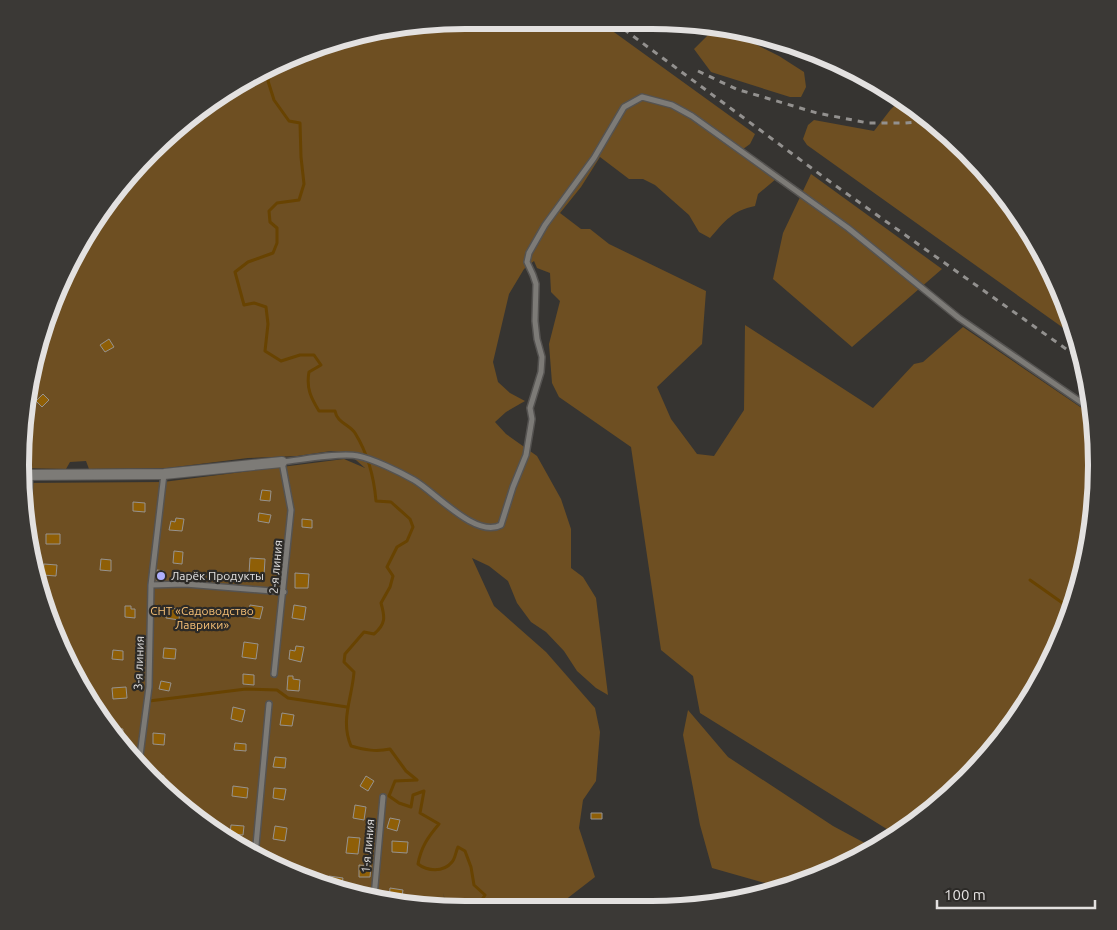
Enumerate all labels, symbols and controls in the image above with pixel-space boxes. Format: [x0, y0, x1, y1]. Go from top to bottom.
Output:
street label: 2-я линия [267, 539, 284, 594]
place label: Ларёк Продукты [171, 569, 264, 582]
marker: Ларёк Продукты [155, 570, 167, 582]
park label: СНТ «Садоводство Лаврики» [150, 604, 254, 631]
street label: 3-я линия [131, 636, 146, 690]
street label: 1-я линия [359, 818, 376, 873]
scale bar [937, 878, 1094, 910]
text: 100 m [944, 886, 986, 903]

